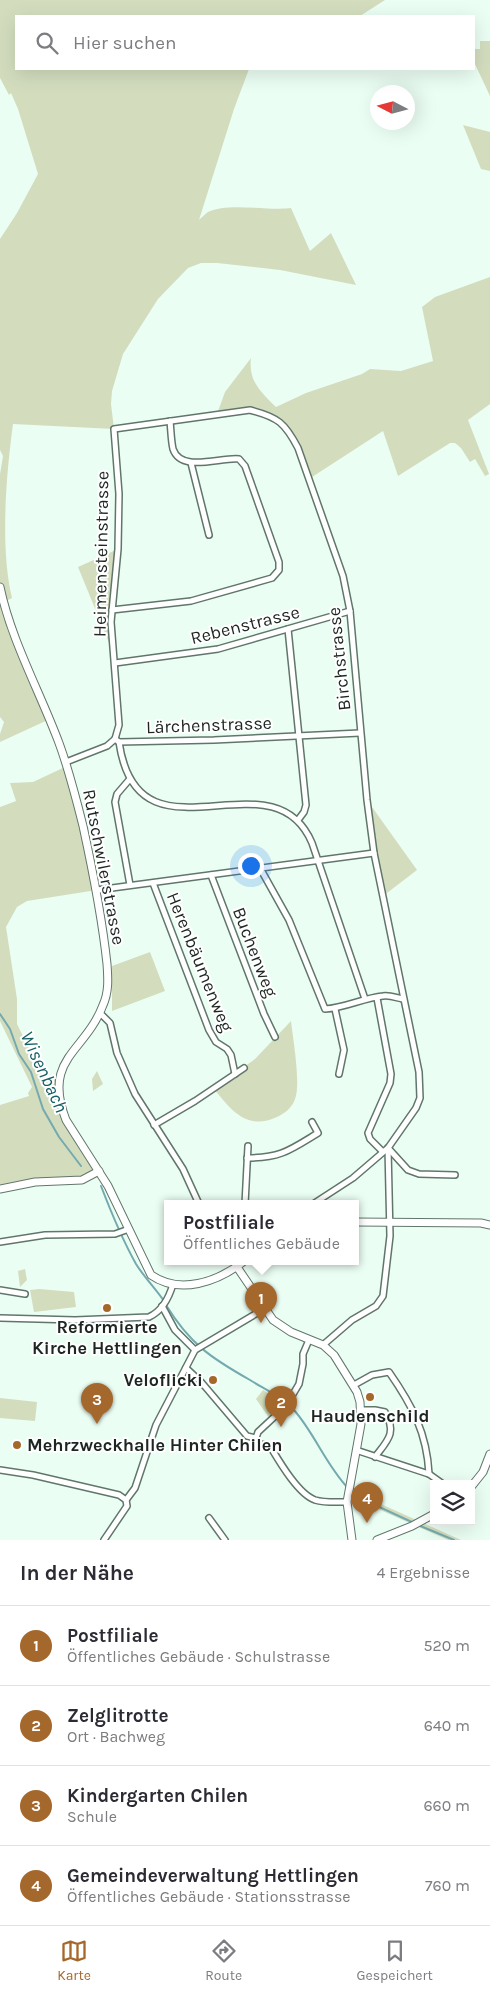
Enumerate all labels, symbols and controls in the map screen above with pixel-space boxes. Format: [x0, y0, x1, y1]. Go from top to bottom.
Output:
search box [15, 15, 475, 70]
icon: search [33, 29, 61, 57]
text: Hier suchen [73, 32, 176, 54]
north arrow [370, 85, 415, 130]
street label: Heimensteinstrasse [89, 471, 113, 637]
street label: Rebenstrasse [188, 601, 302, 649]
street label: Birchstrasse [323, 606, 355, 712]
street label: Lärchenstrasse [146, 712, 272, 738]
street label: Rutschwilerstrasse [78, 787, 130, 947]
your location [238, 853, 264, 879]
street label: Herenbäumenweg [162, 889, 238, 1035]
street label: Buchenweg [228, 904, 282, 1000]
water label: Wisenbach [16, 1028, 72, 1116]
popup [164, 1200, 359, 1265]
text: Postfiliale [183, 1212, 275, 1234]
text: Öffentliches Gebäude [183, 1234, 340, 1253]
pin: 1 [245, 1282, 277, 1323]
marker: Reformierte Kirche Hettlingen [101, 1302, 113, 1314]
place label: Reformierte Kirche Hettlingen [32, 1316, 182, 1359]
place label: Veloflicki [124, 1369, 203, 1391]
marker: Veloflicki [207, 1374, 219, 1386]
pin: 3 [81, 1383, 113, 1424]
pin: 2 [265, 1386, 297, 1427]
marker: Haudenschild [364, 1391, 376, 1403]
place label: Haudenschild [311, 1405, 430, 1427]
place label: Mehrzweckhalle Hinter Chilen [27, 1434, 282, 1456]
marker: Mehrzweckhalle Hinter Chilen [11, 1439, 23, 1451]
map controls [430, 1480, 475, 1525]
button: layers [430, 1480, 475, 1525]
pin: 4 [351, 1482, 383, 1523]
text: In der Nähe [20, 1561, 134, 1585]
text: 4 Ergebnisse [377, 1563, 470, 1582]
text: Postfiliale [67, 1625, 159, 1647]
text: 1 [33, 1636, 39, 1655]
text: 520 m [423, 1636, 470, 1655]
text: Öffentliches Gebäude · Schulstrasse [67, 1647, 330, 1666]
text: Zelglitrotte [67, 1705, 169, 1727]
text: 2 [31, 1716, 41, 1735]
text: 640 m [424, 1716, 470, 1735]
text: Ort · Bachweg [67, 1727, 165, 1746]
text: Kindergarten Chilen [67, 1785, 248, 1807]
text: 3 [31, 1796, 41, 1815]
text: 660 m [423, 1796, 470, 1815]
text: Schule [67, 1807, 117, 1826]
text: Gemeindeverwaltung Hettlingen [67, 1865, 359, 1887]
text: 4 [31, 1876, 41, 1895]
text: 760 m [425, 1876, 470, 1895]
text: Öffentliches Gebäude · Stationsstrasse [67, 1887, 351, 1906]
tab: Karte [57, 1937, 91, 1984]
tab: Route [205, 1937, 242, 1984]
tab: Gespeichert [357, 1937, 433, 1984]

